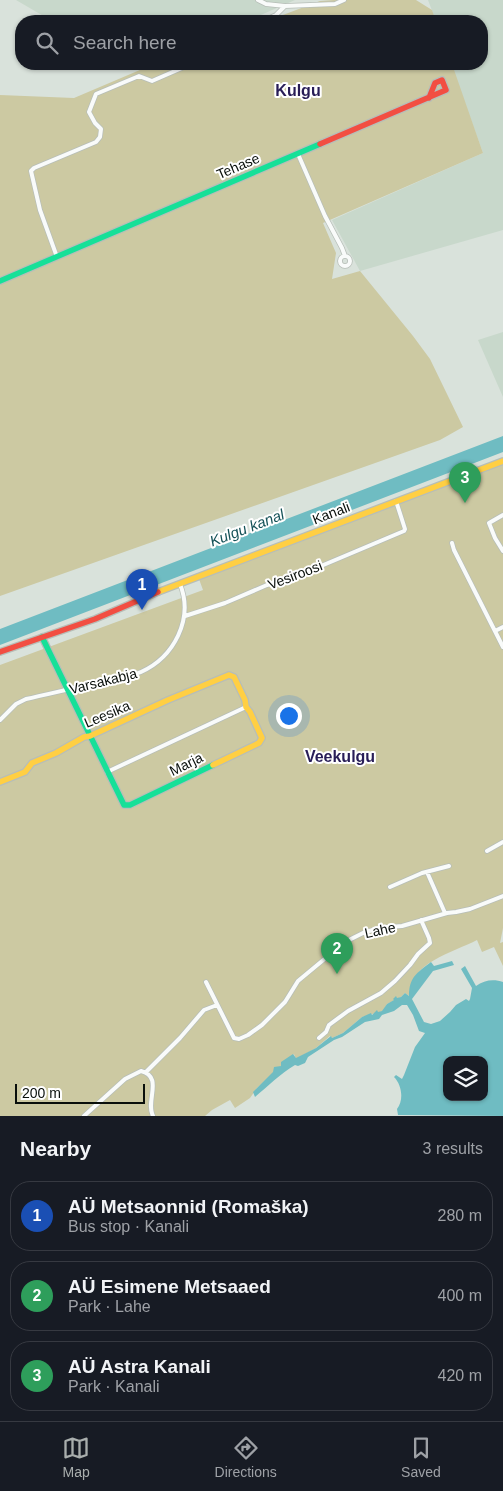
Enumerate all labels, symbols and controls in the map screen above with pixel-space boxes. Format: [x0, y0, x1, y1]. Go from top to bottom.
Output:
search box [15, 15, 488, 70]
icon: search [33, 29, 61, 57]
text: Search here [73, 32, 177, 53]
district label: Kulgu [275, 82, 321, 99]
street label: Tehase [214, 150, 262, 182]
pin: 3 [449, 462, 481, 503]
street label: Kanali [310, 499, 352, 527]
water label: Kulgu kanal [207, 505, 287, 550]
street label: Vesiroosi [266, 557, 324, 593]
pin: 1 [126, 569, 158, 610]
street label: Varsakabja [68, 665, 139, 697]
street label: Leesika [82, 697, 133, 731]
your location [276, 703, 302, 729]
district label: Veekulgu [305, 748, 375, 765]
street label: Marja [167, 749, 205, 779]
street label: Lahe [363, 919, 397, 941]
pin: 2 [321, 933, 353, 974]
map controls [443, 1056, 488, 1101]
button: layers [443, 1056, 488, 1101]
scale bar [15, 1081, 145, 1104]
text: 200 m [22, 1085, 61, 1101]
text: Nearby [20, 1137, 91, 1160]
text: 3 results [423, 1140, 483, 1157]
text: AÜ Metsaonnid (Romaška) [68, 1196, 309, 1217]
text: 1 [33, 1207, 41, 1224]
text: 280 m [438, 1207, 482, 1224]
text: Bus stop · Kanali [68, 1218, 189, 1235]
text: AÜ Esimene Metsaaed [68, 1276, 271, 1297]
text: 2 [33, 1287, 41, 1304]
text: 400 m [438, 1287, 482, 1304]
text: Park · Lahe [68, 1298, 151, 1315]
text: AÜ Astra Kanali [68, 1356, 211, 1377]
text: 3 [33, 1367, 41, 1384]
text: 420 m [438, 1367, 482, 1384]
text: Park · Kanali [68, 1378, 160, 1395]
tab: Map [62, 1434, 90, 1480]
tab: Directions [215, 1434, 277, 1480]
tab: Saved [401, 1434, 441, 1480]

